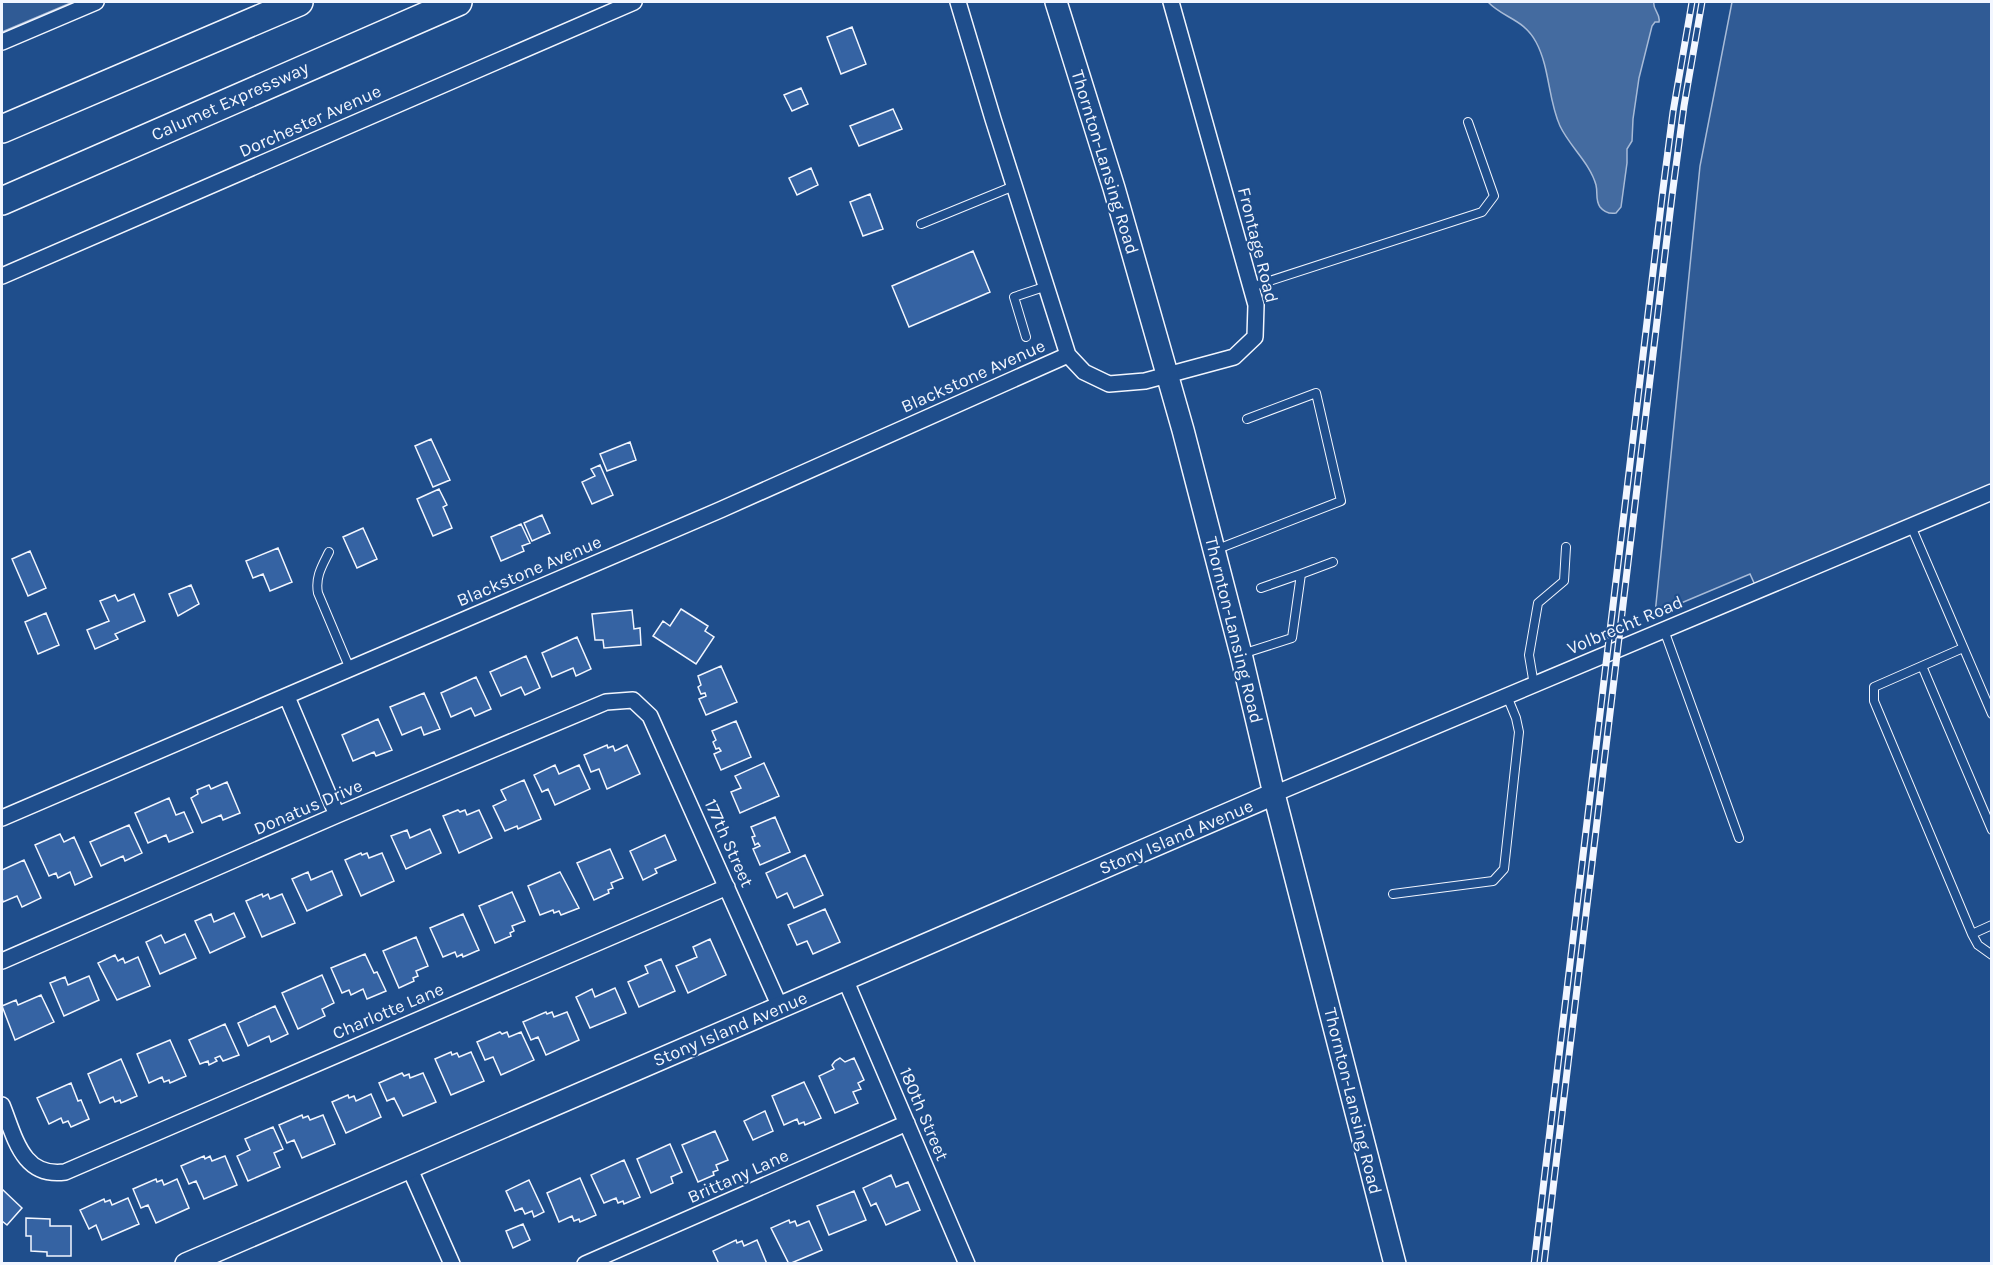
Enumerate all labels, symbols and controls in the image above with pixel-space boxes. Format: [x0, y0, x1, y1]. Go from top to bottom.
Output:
street label: Calumet Expressway [148, 56, 313, 146]
street label: Thornton-Lansing Road [1066, 67, 1144, 257]
street label: Dorchester Avenue [236, 80, 384, 162]
street label: Frontage Road [1233, 185, 1283, 305]
street label: Blackstone Avenue [898, 334, 1048, 418]
street label: Blackstone Avenue [453, 531, 605, 611]
street label: Thornton-Lansing Road [1200, 534, 1268, 726]
street label: Volbrecht Road [1564, 591, 1686, 659]
street label: Donatus Drive [250, 774, 366, 840]
street label: Stony Island Avenue [1096, 795, 1256, 879]
street label: 177th Street [700, 796, 758, 891]
street label: Charlotte Lane [329, 978, 447, 1044]
street label: Stony Island Avenue [650, 987, 810, 1071]
street label: Thornton-Lansing Road [1319, 1005, 1387, 1197]
street label: 180th Street [895, 1064, 954, 1164]
street label: Brittany Lane [684, 1144, 792, 1208]

